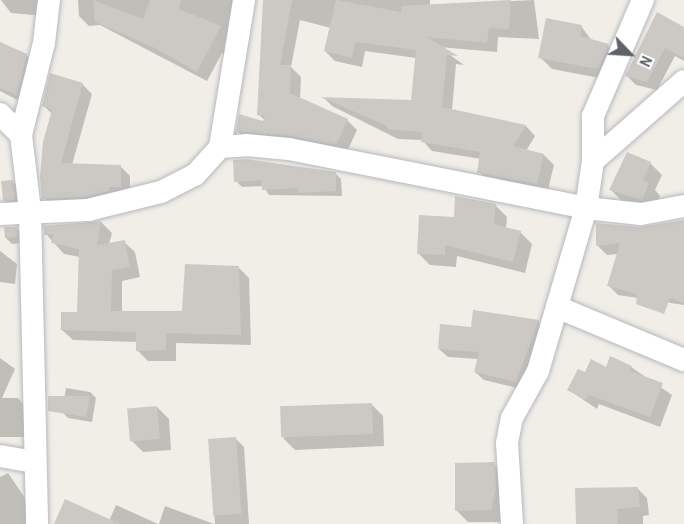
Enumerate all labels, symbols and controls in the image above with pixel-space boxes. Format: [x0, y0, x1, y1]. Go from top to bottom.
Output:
north arrow [600, 24, 660, 84]
text: N [634, 53, 658, 71]

